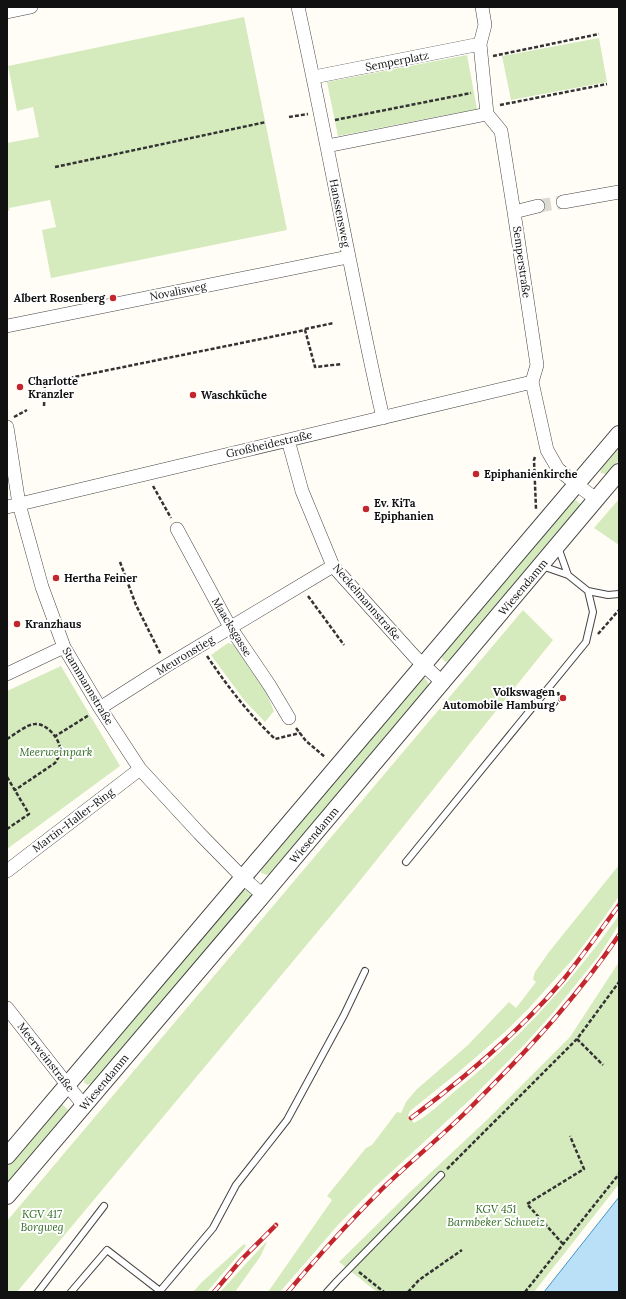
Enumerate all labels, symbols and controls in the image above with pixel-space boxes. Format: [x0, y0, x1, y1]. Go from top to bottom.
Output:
street label: Semperplatz [364, 48, 430, 74]
street label: Hanssensweg [326, 178, 354, 249]
street label: Semperstraße [510, 225, 534, 299]
street label: Novalisweg [148, 278, 209, 303]
place label: Albert Rosenberg [14, 291, 106, 305]
marker: Albert Rosenberg [108, 293, 118, 303]
place label: Charlotte Kranzler [28, 374, 78, 401]
marker: Charlotte Kranzler [15, 382, 25, 392]
place label: Waschküche [201, 388, 267, 402]
marker: Waschküche [188, 390, 198, 400]
street label: Großheidestraße [224, 427, 314, 461]
place label: Epiphanienkirche [484, 467, 578, 481]
marker: Epiphanienkirche [471, 469, 481, 479]
place label: Ev. KiTa Epiphanien [374, 496, 434, 523]
marker: Ev. KiTa Epiphanien [361, 504, 371, 514]
street label: Wiesendamm [495, 556, 551, 618]
street label: Neckelmannstraße [330, 561, 404, 643]
place label: Hertha Feiner [64, 571, 138, 585]
marker: Hertha Feiner [51, 573, 61, 583]
street label: Maacksgasse [209, 595, 255, 659]
place label: Kranzhaus [25, 617, 81, 631]
marker: Kranzhaus [12, 619, 22, 629]
street label: Meuronstieg [154, 632, 217, 678]
street label: Stammannstraße [59, 645, 117, 727]
place label: Volkswagen Automobile Hamburg [443, 685, 556, 712]
marker: Volkswagen Automobile Hamburg [558, 693, 568, 703]
park label: Meerweinpark [20, 745, 93, 759]
street label: Martin-Haller-Ring [29, 784, 117, 855]
street label: Wiesendamm [286, 804, 342, 866]
street label: Meerweinstraße [15, 1019, 77, 1095]
street label: Wiesendamm [76, 1051, 132, 1113]
park label: KGV 451 Barmbeker Schweiz [447, 1202, 545, 1229]
park label: KGV 417 Borgweg [21, 1207, 64, 1234]

